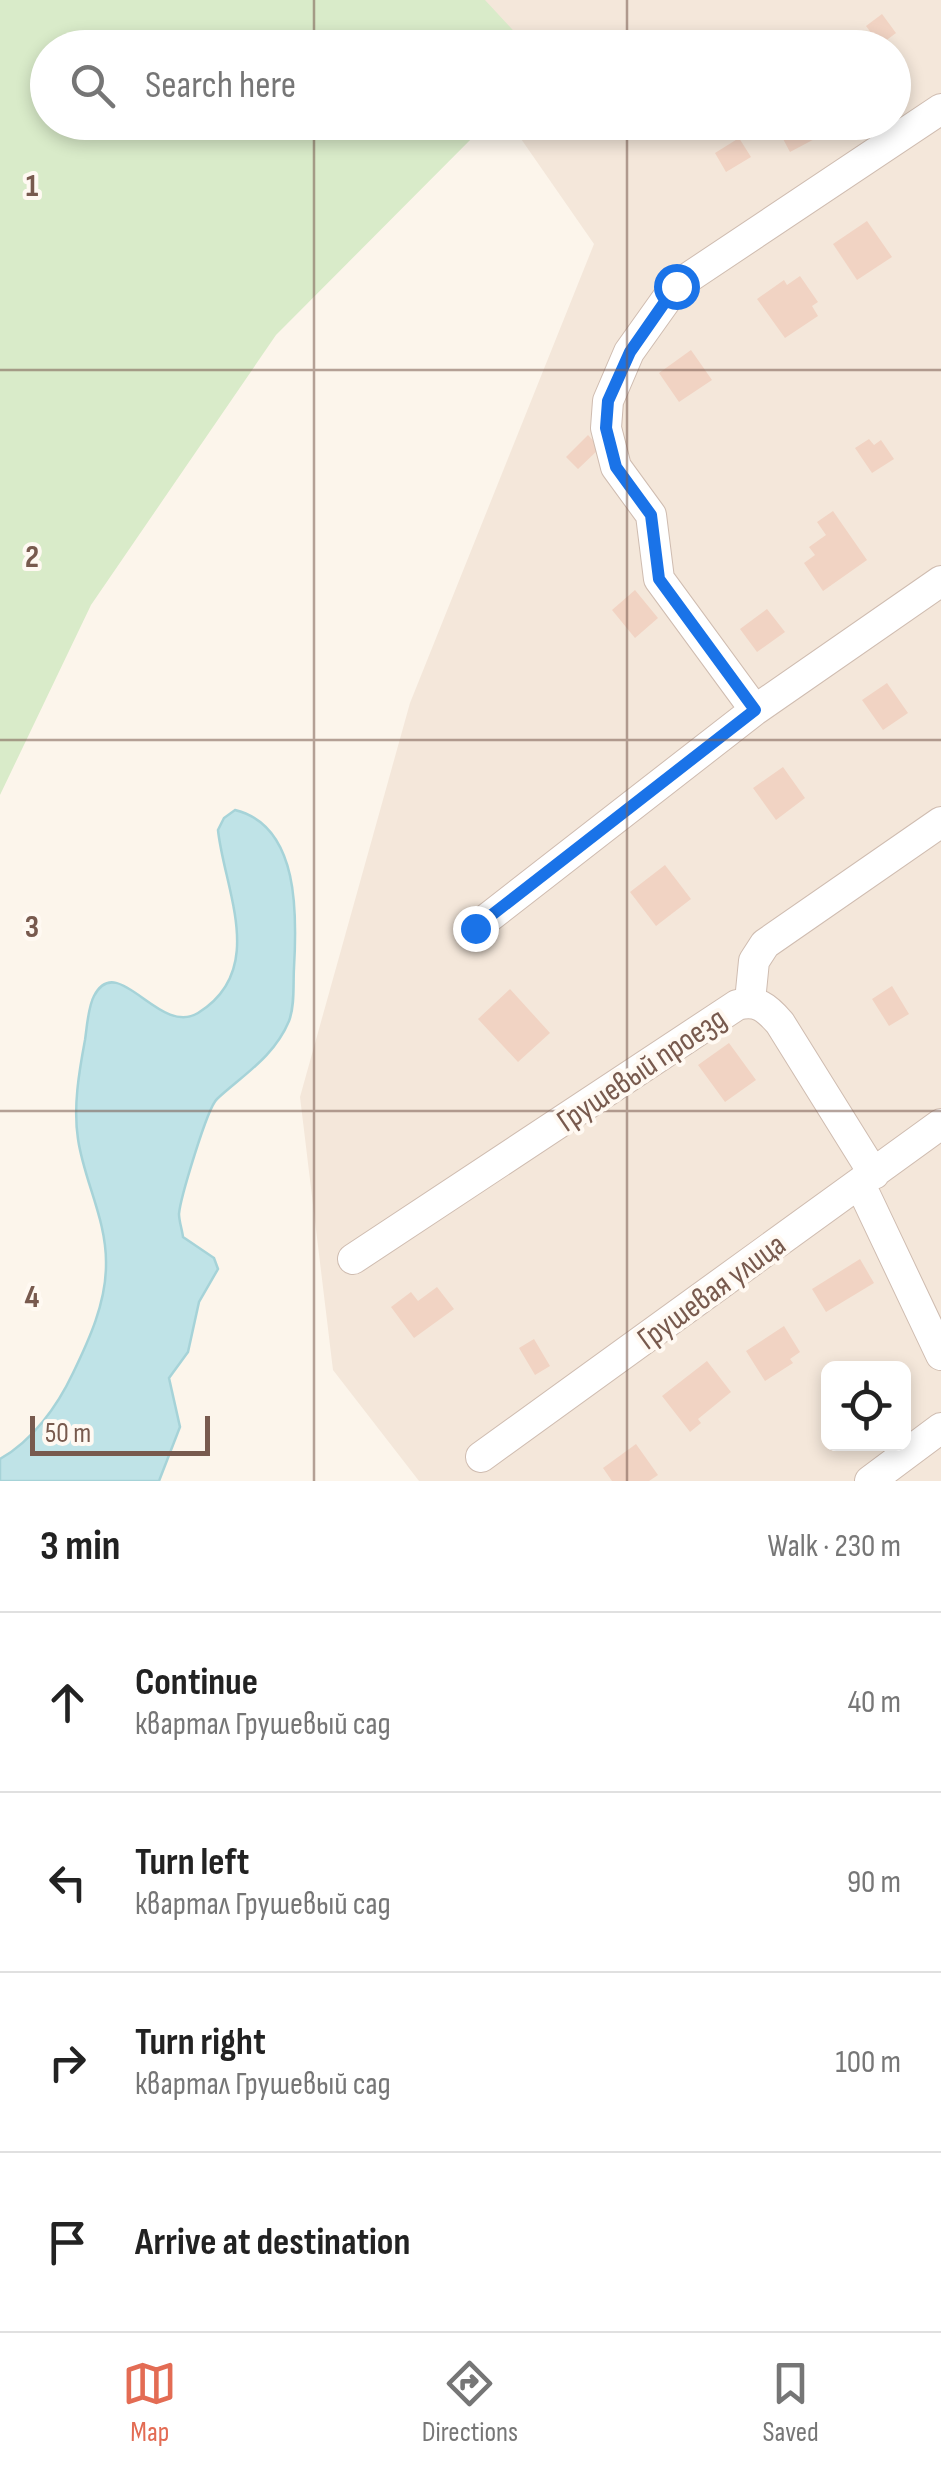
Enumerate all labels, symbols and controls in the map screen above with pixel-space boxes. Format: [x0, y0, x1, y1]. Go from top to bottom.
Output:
search box [30, 30, 911, 140]
icon: search [65, 58, 120, 113]
text: Search here [145, 63, 296, 108]
text: 1 [26, 167, 39, 206]
route start [654, 264, 700, 310]
text: 2 [25, 538, 39, 577]
route end [453, 906, 499, 952]
text: 3 [25, 908, 39, 947]
street label: Грушевый проезд [550, 999, 734, 1141]
street label: Грушевая улица [630, 1225, 793, 1359]
text: 4 [25, 1278, 40, 1317]
map controls [821, 1361, 911, 1451]
button: locate [821, 1361, 911, 1451]
scale bar [30, 1411, 210, 1456]
text: 50 m [45, 1417, 91, 1450]
text: 3 min [40, 1521, 120, 1572]
text: Walk · 230 m [767, 1527, 901, 1566]
text: Continue [135, 1660, 258, 1705]
icon: ahead [40, 1675, 95, 1730]
text: 40 m [848, 1683, 901, 1722]
text: квартал Грушевый сад [135, 1705, 391, 1744]
text: Turn left [135, 1840, 249, 1885]
icon: left [40, 1855, 95, 1910]
text: 90 m [847, 1863, 901, 1902]
text: квартал Грушевый сад [135, 1885, 391, 1924]
text: Turn right [135, 2020, 266, 2065]
icon: right [40, 2035, 95, 2090]
text: 100 m [836, 2043, 901, 2082]
text: квартал Грушевый сад [135, 2065, 391, 2104]
icon: arrive [40, 2215, 95, 2270]
text: Arrive at destination [135, 2220, 410, 2265]
tab: Map [122, 2356, 177, 2449]
tab: Directions [422, 2356, 518, 2449]
tab: Saved [763, 2356, 819, 2449]

